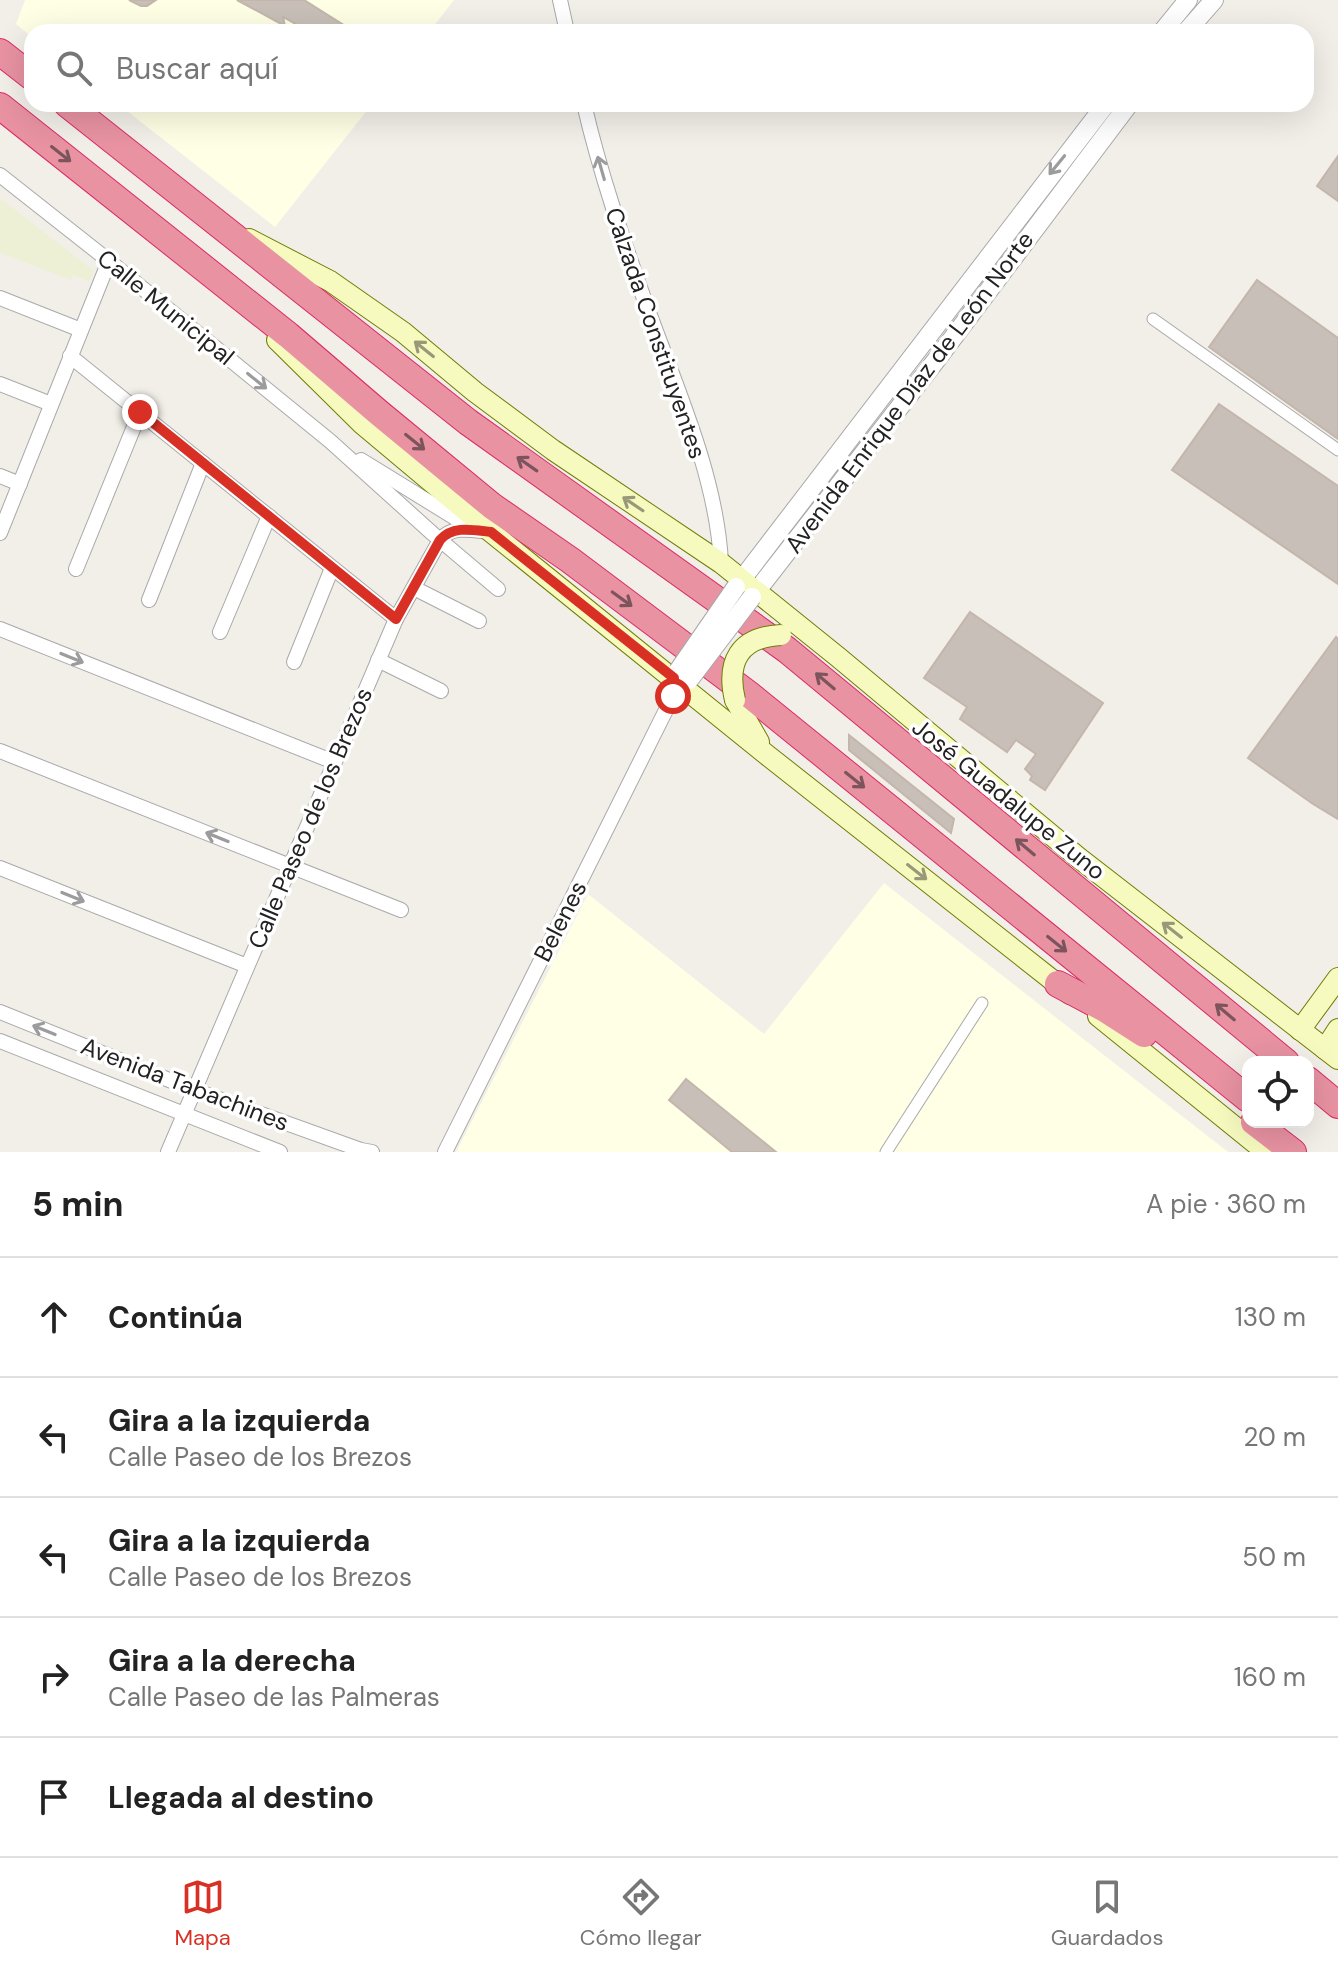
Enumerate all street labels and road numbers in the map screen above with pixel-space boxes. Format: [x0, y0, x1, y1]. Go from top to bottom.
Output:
street label: Calzada Constituyentes [598, 203, 714, 463]
street label: Avenida Enrique Díaz de León Norte [778, 225, 1040, 559]
street label: Calle Municipal [91, 242, 241, 372]
street label: Calle Paseo de los Brezos [241, 683, 379, 953]
street label: José Guadalupe Zuno [906, 711, 1112, 887]
street label: Belenes [527, 875, 593, 967]
street label: Avenida Tabachines [77, 1030, 293, 1138]

